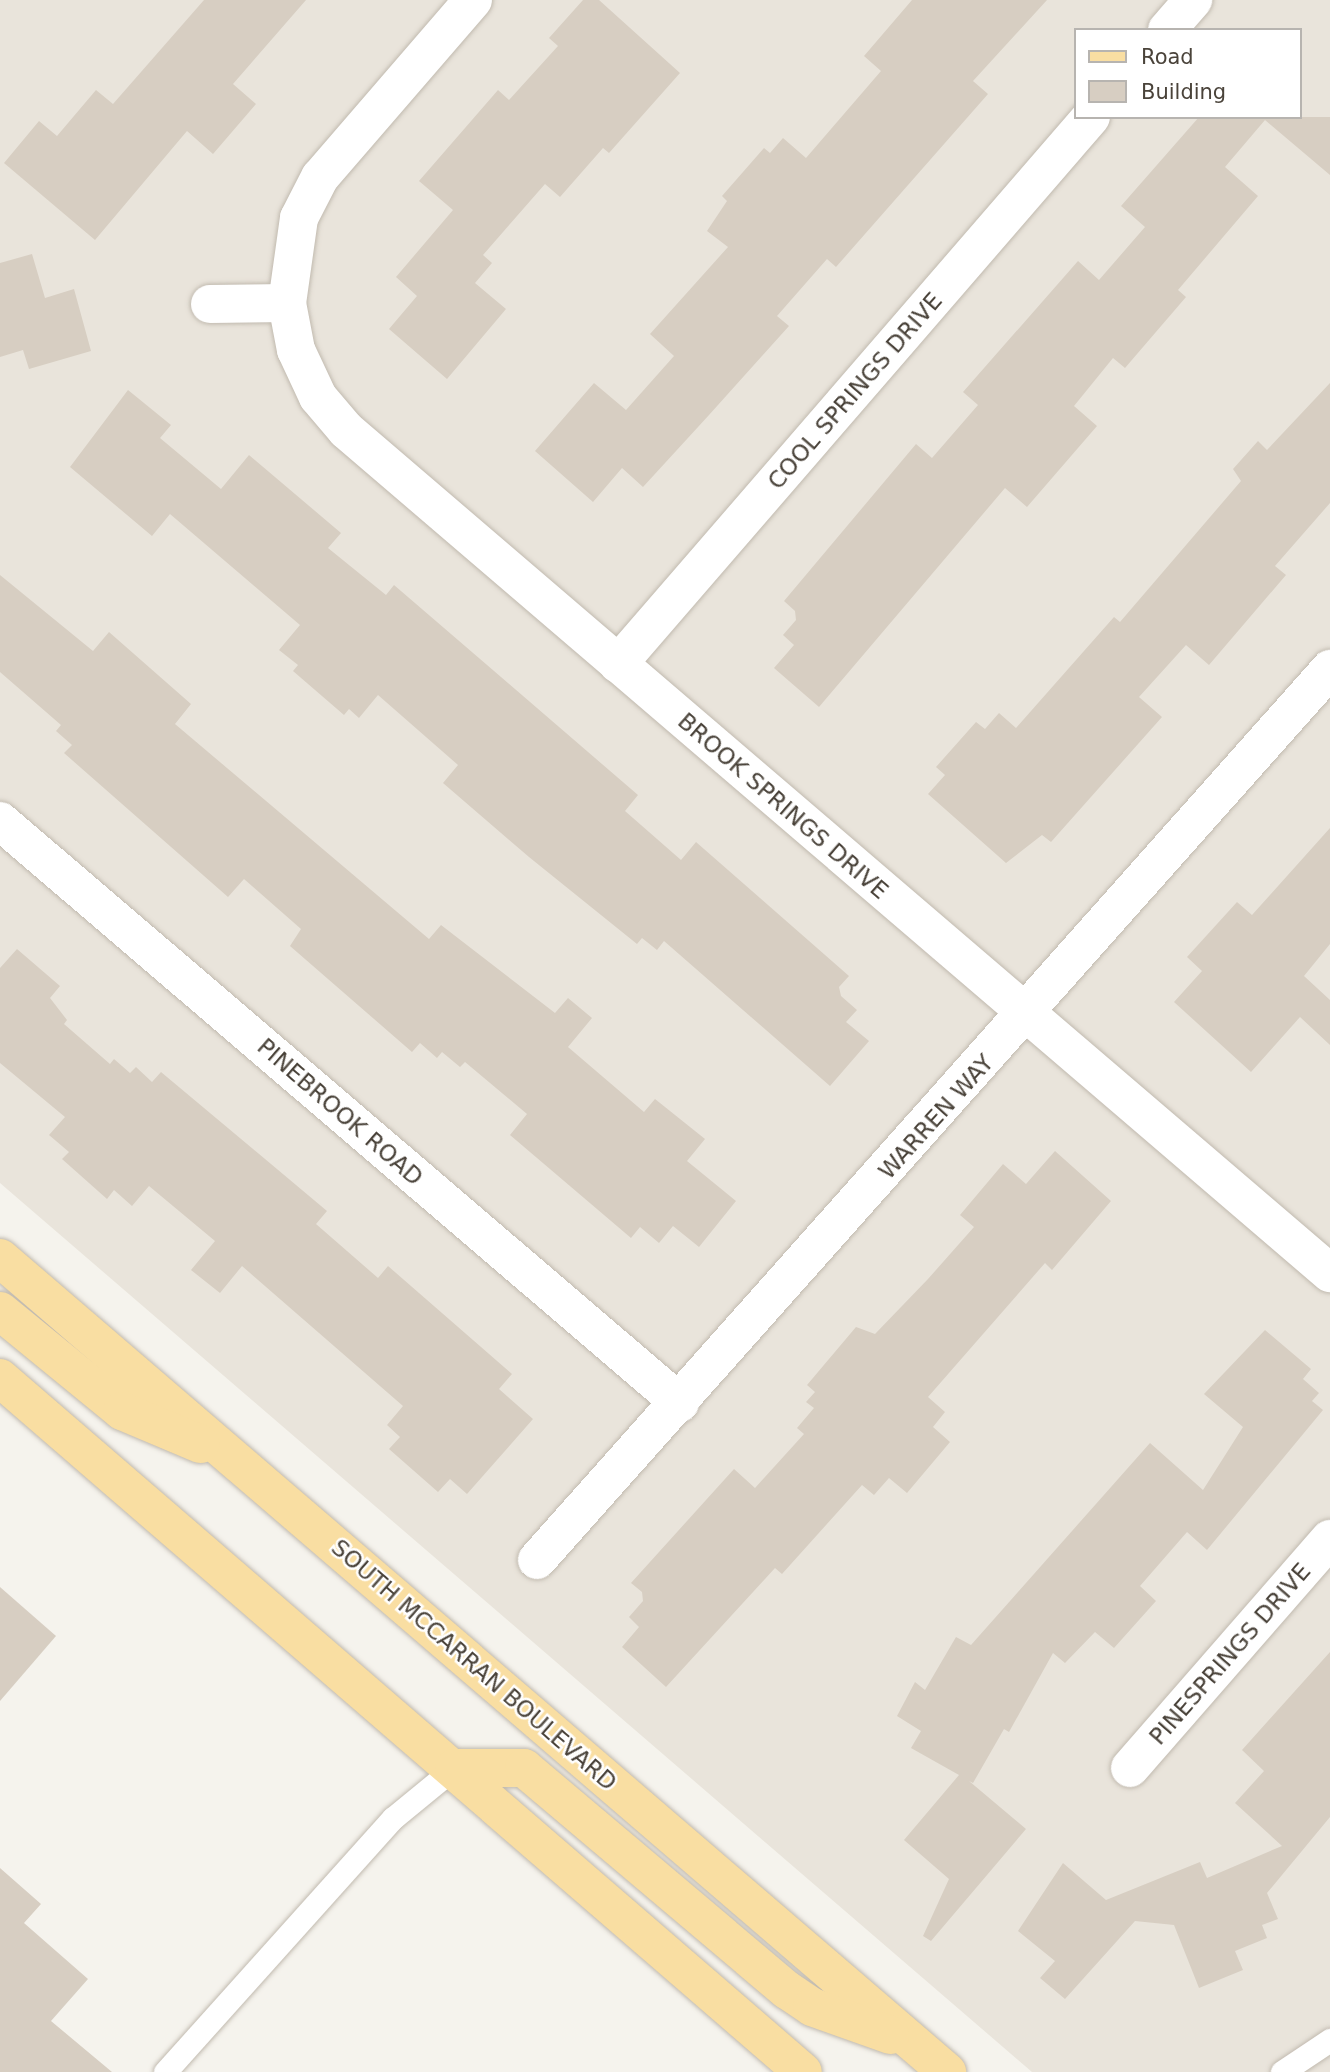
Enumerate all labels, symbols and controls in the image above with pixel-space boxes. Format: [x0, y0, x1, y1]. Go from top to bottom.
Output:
legend [1074, 28, 1302, 119]
text: Road [1141, 45, 1194, 69]
text: Building [1141, 80, 1226, 104]
street label: COOL SPRINGS DRIVE [762, 287, 948, 495]
street label: BROOK SPRINGS DRIVE [672, 707, 894, 905]
street label: PINEBROOK ROAD [252, 1033, 428, 1191]
street label: WARREN WAY [873, 1049, 999, 1185]
street label: SOUTH MCCARRAN BOULEVARD [326, 1534, 622, 1796]
street label: PINESPRINGS DRIVE [1144, 1558, 1316, 1750]

